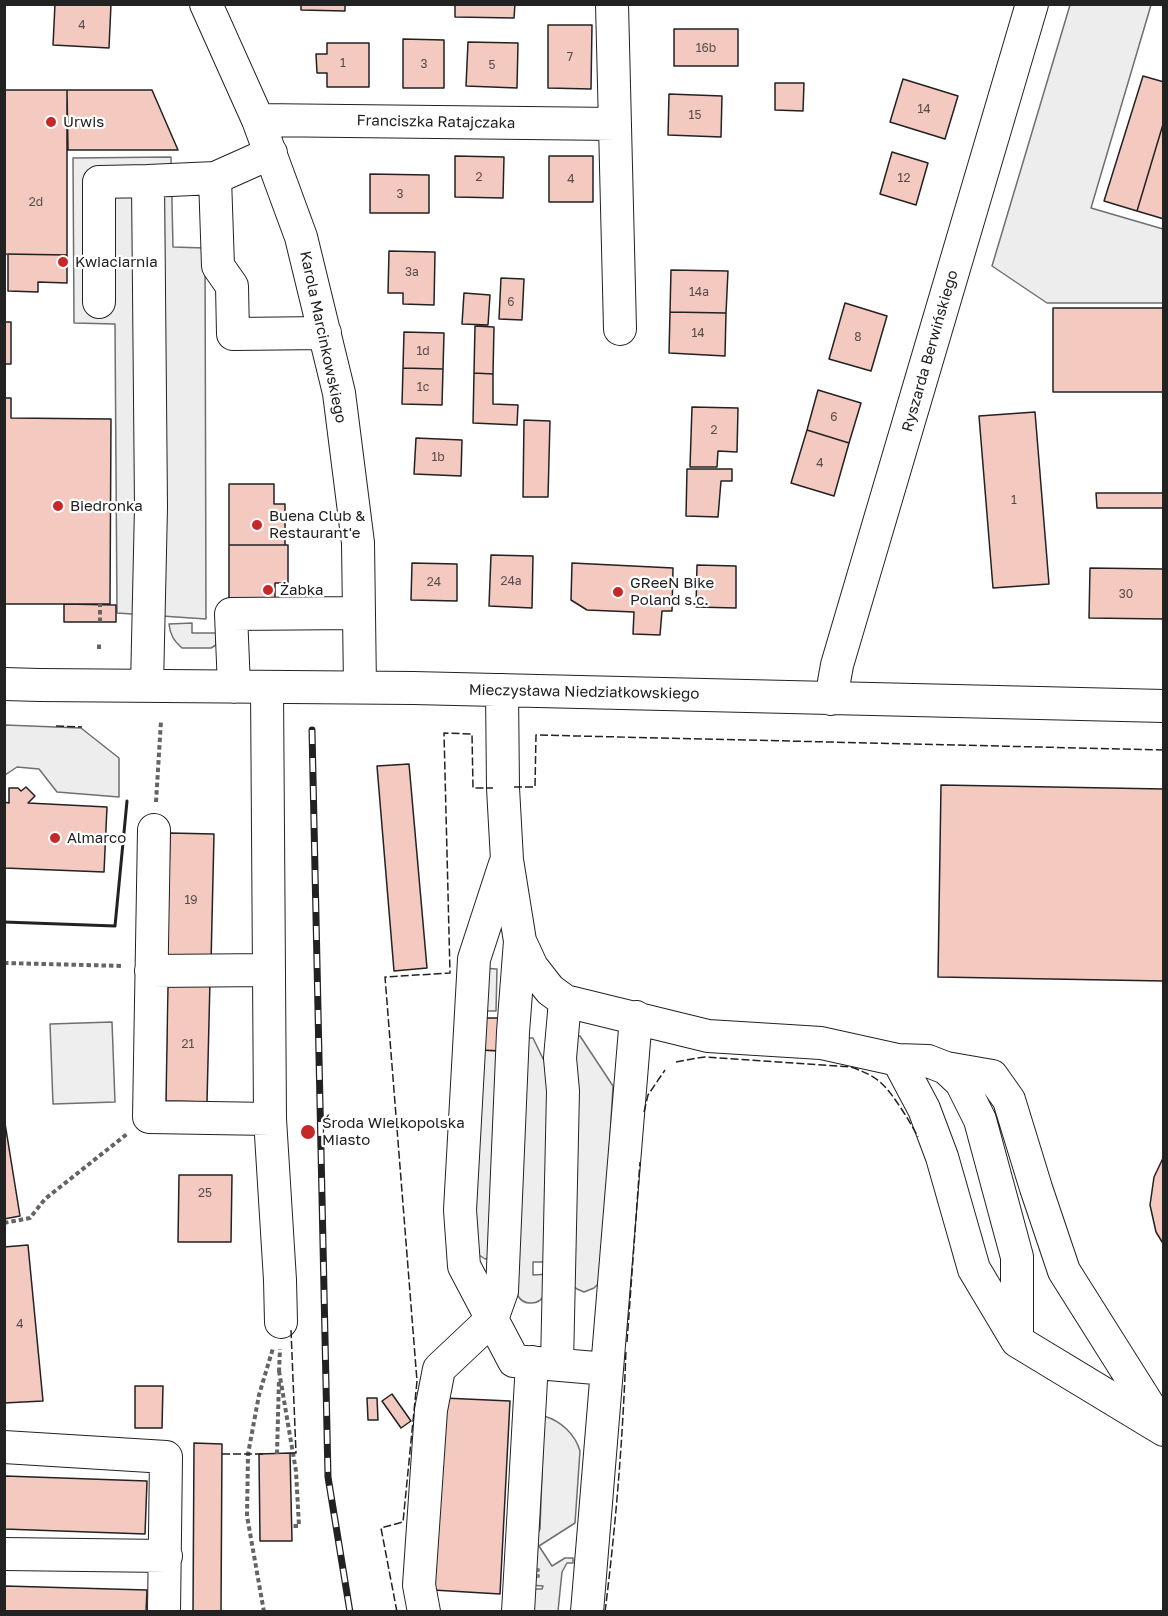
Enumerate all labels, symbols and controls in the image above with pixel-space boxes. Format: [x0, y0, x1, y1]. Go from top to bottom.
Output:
house number: 4 [78, 18, 86, 32]
house number: 16b [696, 41, 716, 55]
house number: 7 [567, 50, 573, 64]
house number: 1 [340, 56, 346, 70]
house number: 3 [420, 57, 428, 71]
house number: 5 [489, 58, 495, 72]
house number: 14 [917, 102, 931, 116]
house number: 15 [689, 108, 701, 122]
street label: Franciszka Ratajczaka [357, 112, 515, 132]
place label: Urwis [63, 113, 104, 131]
marker: Urwis [44, 115, 58, 129]
house number: 2 [476, 170, 482, 184]
house number: 12 [898, 171, 910, 185]
house number: 4 [567, 172, 575, 186]
house number: 3 [396, 187, 404, 201]
house number: 2d [29, 195, 43, 209]
street label: Karola Marcinkowskiego [296, 249, 350, 425]
place label: Kwiaciarnia [75, 253, 158, 271]
marker: Kwiaciarnia [56, 255, 70, 269]
house number: 3a [405, 265, 419, 279]
street label: Ryszarda Berwińskiego [898, 268, 962, 434]
house number: 14a [689, 285, 709, 299]
house number: 6 [507, 295, 515, 309]
house number: 14 [691, 326, 705, 340]
house number: 8 [854, 330, 862, 344]
house number: 1d [416, 344, 430, 358]
house number: 1c [417, 380, 429, 394]
house number: 6 [830, 410, 838, 424]
house number: 2 [711, 423, 717, 437]
house number: 1b [431, 450, 445, 464]
house number: 4 [816, 456, 824, 470]
house number: 1 [1011, 493, 1017, 507]
place label: Biedronka [70, 497, 143, 515]
marker: Biedronka [51, 499, 65, 513]
place label: Buena Club & Restaurant'e [269, 507, 365, 542]
marker: Buena Club & Restaurant'e [250, 518, 264, 532]
house number: 24a [500, 574, 522, 588]
place label: GReeN Bike Poland s.c. [630, 574, 714, 609]
house number: 24 [427, 575, 441, 589]
place label: Żabka [280, 581, 323, 599]
marker: Żabka [261, 583, 275, 597]
marker: GReeN Bike Poland s.c. [611, 585, 625, 599]
house number: 30 [1119, 587, 1133, 601]
street label: Mieczysława Niedziałkowskiego [469, 681, 699, 703]
place label: Almarco [67, 829, 126, 847]
marker: Almarco [48, 831, 62, 845]
house number: 19 [184, 893, 198, 907]
house number: 21 [182, 1037, 194, 1051]
place label: Środa Wielkopolska Miasto [322, 1114, 465, 1149]
marker: Środa Wielkopolska Miasto [299, 1123, 317, 1141]
house number: 25 [198, 1186, 212, 1200]
house number: 4 [16, 1317, 24, 1331]

